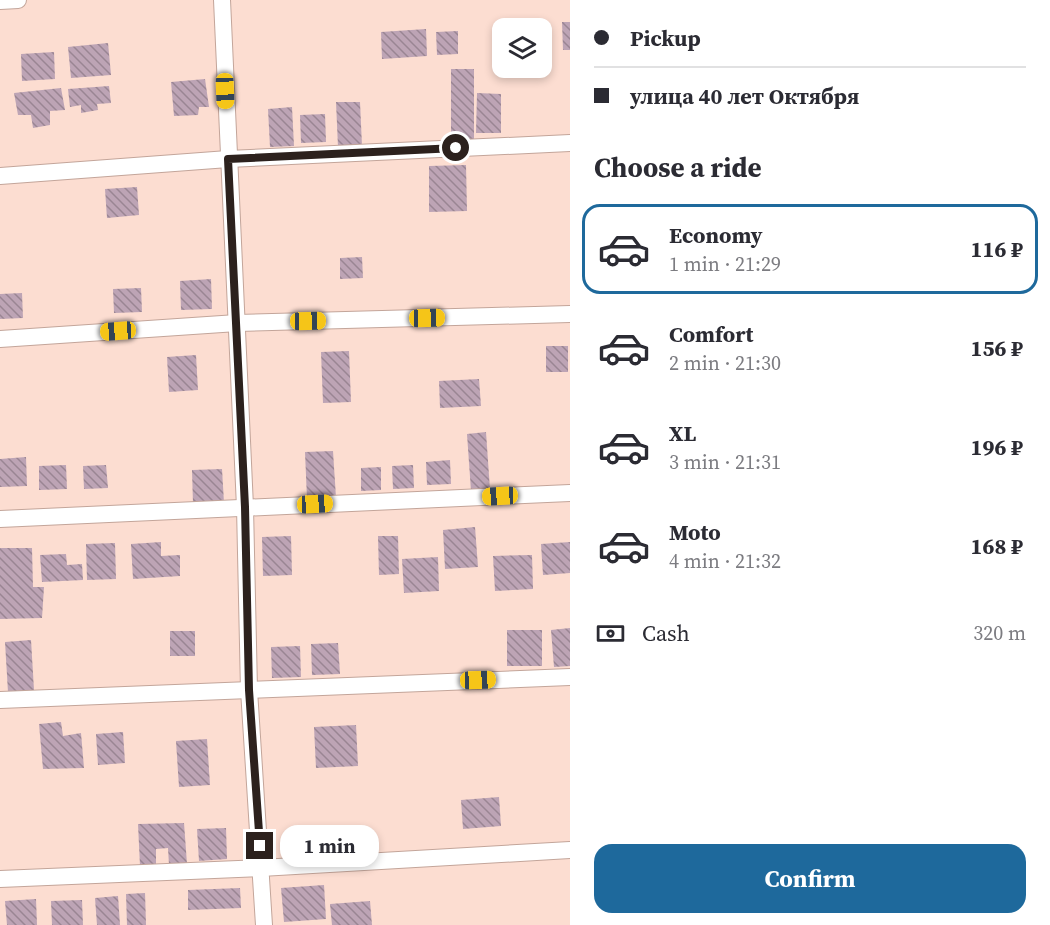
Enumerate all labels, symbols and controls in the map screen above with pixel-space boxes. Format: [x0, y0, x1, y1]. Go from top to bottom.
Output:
map controls [492, 18, 552, 78]
button: layers [492, 18, 552, 78]
text: Pickup [630, 23, 701, 53]
car [215, 73, 235, 109]
text: улица 40 лет Октября [630, 81, 859, 111]
route start [442, 134, 469, 161]
text: Choose a ride [594, 149, 762, 186]
text: Economy [669, 220, 763, 250]
icon: car [597, 222, 651, 276]
text: 116 ₽ [971, 234, 1023, 264]
text: 1 min · 21:29 [669, 250, 781, 278]
car [409, 309, 445, 327]
car [290, 312, 326, 330]
text: Comfort [669, 319, 753, 349]
car [99, 321, 137, 341]
icon: car [597, 321, 651, 375]
text: 156 ₽ [971, 333, 1023, 363]
text: 2 min · 21:30 [669, 349, 781, 377]
text: XL [669, 418, 696, 448]
icon: car [597, 420, 651, 474]
text: 196 ₽ [971, 432, 1023, 462]
text: 3 min · 21:31 [669, 448, 781, 476]
car [482, 486, 518, 506]
car [297, 494, 333, 514]
text: Moto [669, 517, 721, 547]
icon: car [597, 519, 651, 573]
text: 168 ₽ [971, 531, 1023, 561]
text: 4 min · 21:32 [669, 547, 781, 575]
icon: cash [594, 617, 627, 650]
text: Cash [642, 618, 690, 648]
text: 320 m [973, 619, 1026, 647]
car [460, 670, 496, 690]
callout: 1 min [281, 825, 380, 867]
route end [246, 832, 273, 859]
text: 1 min [304, 832, 355, 860]
button: Confirm [594, 844, 1026, 913]

